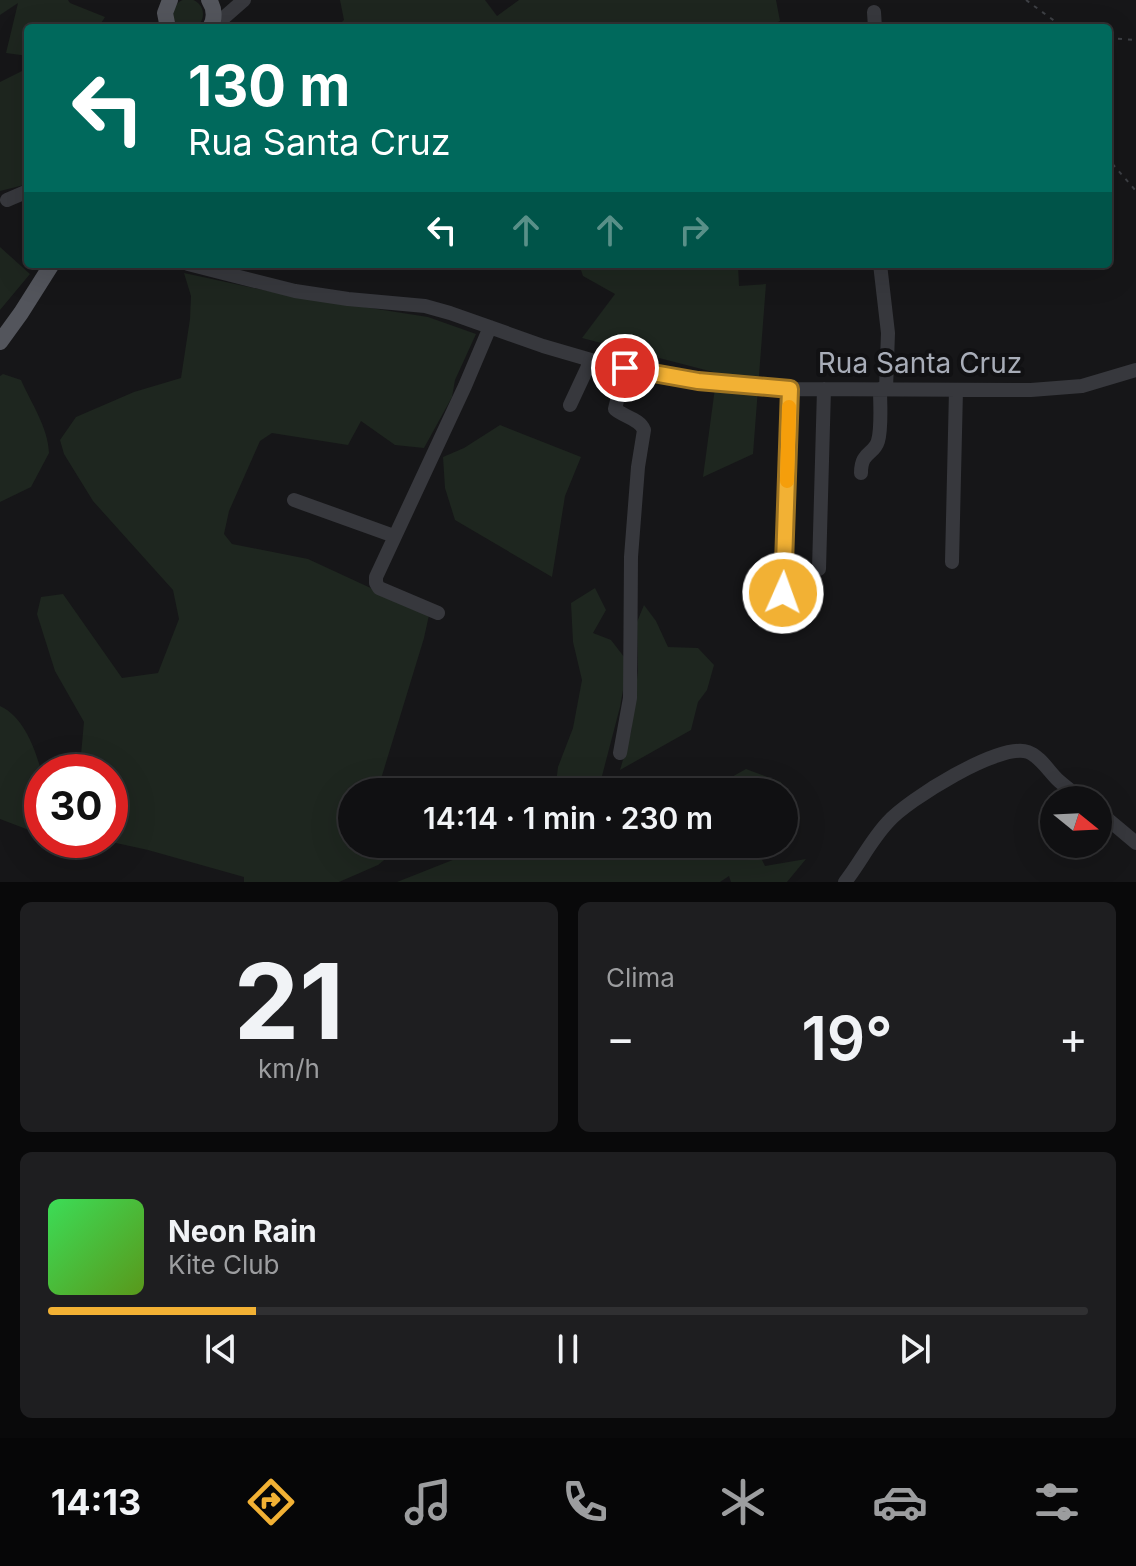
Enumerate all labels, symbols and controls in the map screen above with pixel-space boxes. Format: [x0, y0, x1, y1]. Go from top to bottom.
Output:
text: 130 m [188, 52, 350, 120]
icon: left [56, 56, 160, 160]
text: Rua Santa Cruz [188, 120, 451, 164]
icon: left [420, 208, 464, 252]
icon: ahead [504, 208, 548, 252]
icon: ahead [588, 208, 632, 252]
icon: right [672, 208, 716, 252]
pin [591, 334, 659, 402]
icon: arrive [603, 346, 647, 390]
street label: Rua Santa Cruz [818, 346, 1022, 380]
position arrow [741, 551, 825, 635]
speed limit sign: 30 [24, 754, 128, 858]
north arrow [1040, 786, 1112, 858]
map controls [1040, 786, 1112, 858]
text: 14:14 · 1 min · 230 m [423, 800, 713, 836]
text: 21 [234, 938, 344, 1064]
text: Clima [606, 962, 675, 993]
text: 19° [801, 1002, 893, 1074]
text: − [606, 1011, 635, 1065]
text: + [1059, 1011, 1088, 1065]
text: km/h [258, 1053, 320, 1084]
text: Neon Rain [168, 1213, 317, 1249]
text: Kite Club [168, 1249, 279, 1280]
icon: previous [199, 1327, 243, 1371]
icon: pause [546, 1327, 590, 1371]
icon: next [893, 1327, 937, 1371]
icon: directions [243, 1474, 299, 1530]
icon: music [400, 1474, 456, 1530]
icon: phone [557, 1474, 613, 1530]
icon: climate [715, 1474, 771, 1530]
icon: car [872, 1474, 928, 1530]
icon: filters [1029, 1474, 1085, 1530]
text: 14:13 [51, 1480, 141, 1524]

